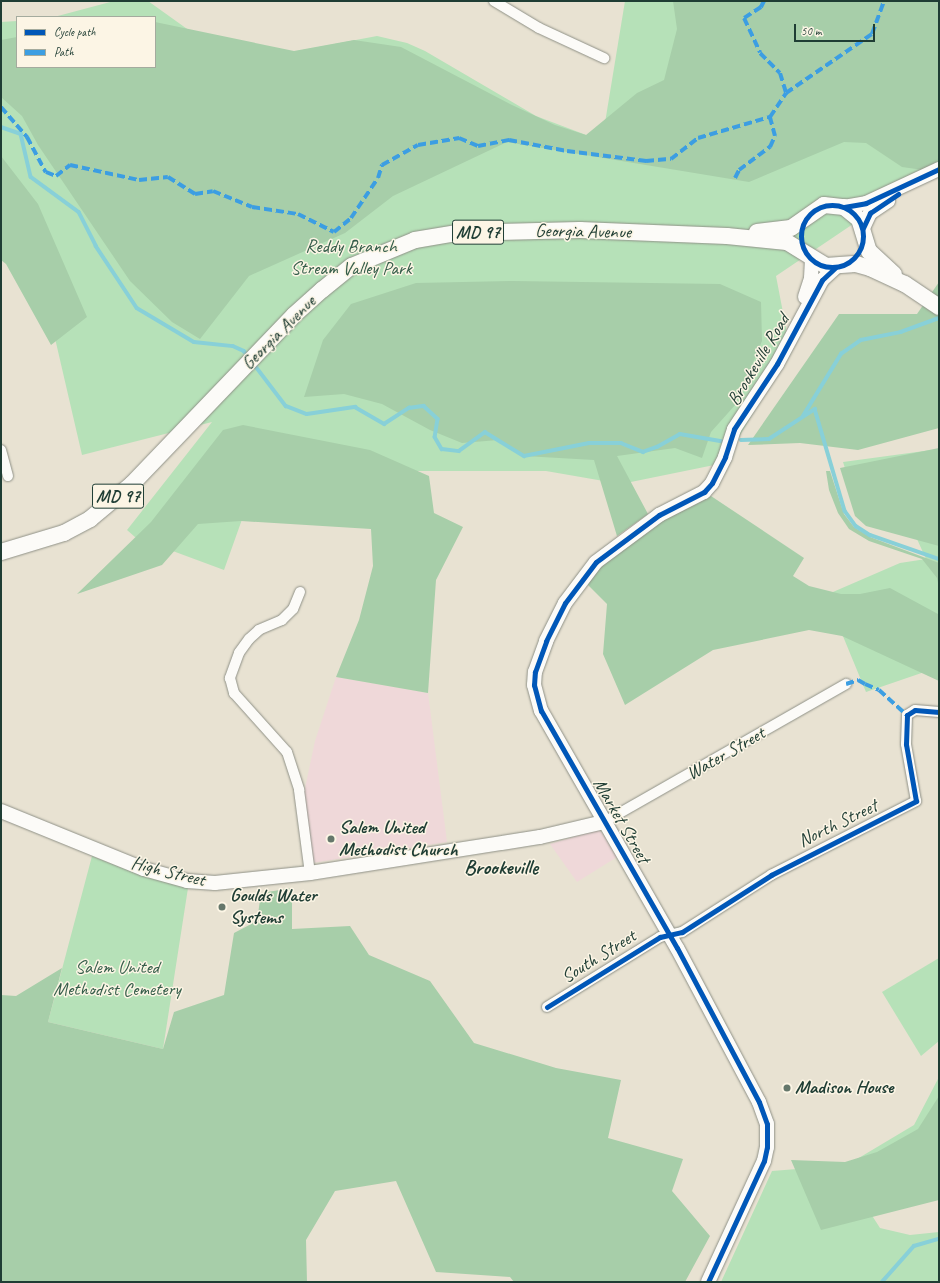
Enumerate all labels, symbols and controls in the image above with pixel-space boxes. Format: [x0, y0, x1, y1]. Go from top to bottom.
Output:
legend [16, 16, 156, 68]
scale bar [796, 16, 877, 42]
text: 50 m [801, 23, 821, 39]
text: Cycle path [54, 24, 96, 40]
text: Path [54, 44, 74, 60]
road number: MD 97 [452, 216, 504, 248]
street label: Georgia Avenue [535, 220, 631, 244]
park label: Reddy Branch Stream Valley Park [290, 236, 412, 280]
street label: Georgia Avenue [237, 291, 321, 375]
street label: Brookeville Road [723, 310, 795, 410]
road number: MD 97 [92, 480, 144, 512]
street label: Water Street [683, 722, 769, 786]
street label: Market Street [588, 775, 654, 867]
street label: North Street [794, 795, 882, 853]
place label: Salem United Methodist Church [339, 817, 458, 861]
marker: Salem United Methodist Church [326, 834, 336, 844]
street label: High Street [128, 852, 208, 892]
district label: Brookeville [464, 854, 538, 880]
place label: Goulds Water Systems [230, 885, 317, 929]
marker: Goulds Water Systems [217, 902, 227, 912]
street label: South Street [557, 925, 641, 989]
park label: Salem United Methodist Cemetery [53, 957, 181, 1001]
place label: Madison House [795, 1077, 893, 1099]
marker: Madison House [782, 1083, 792, 1093]

